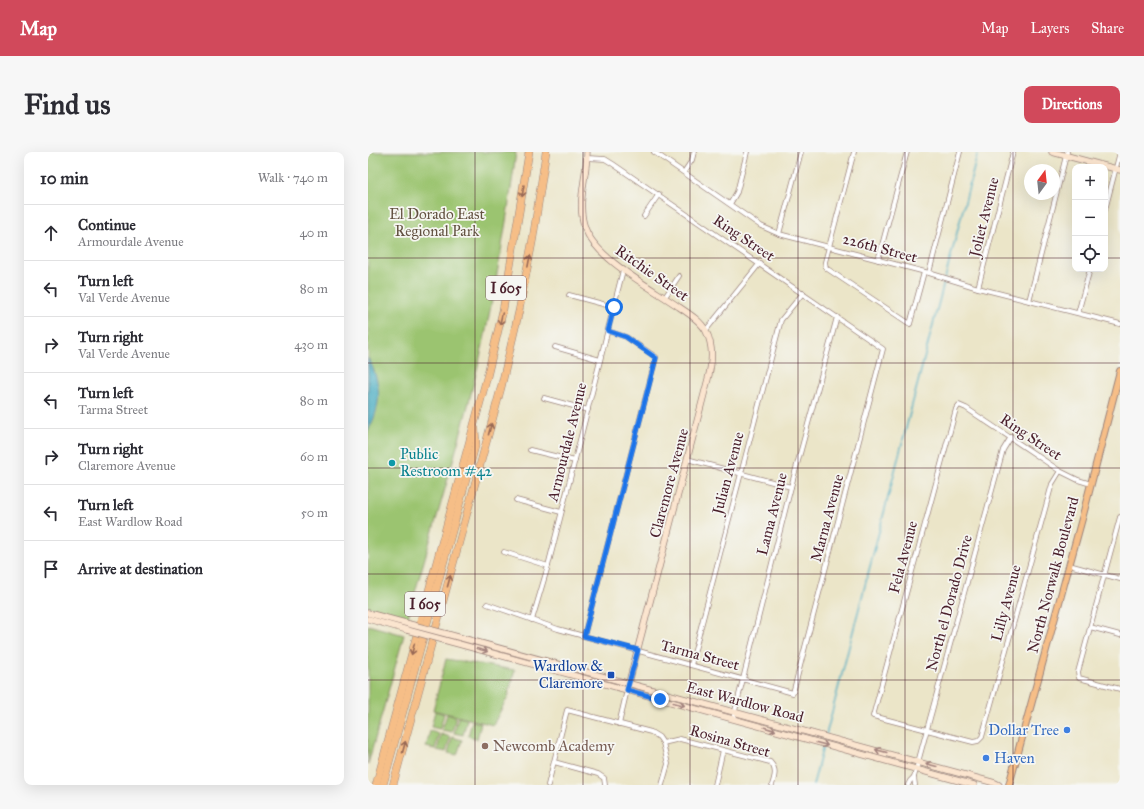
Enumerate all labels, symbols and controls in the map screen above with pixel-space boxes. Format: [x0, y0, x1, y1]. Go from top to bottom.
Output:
text: Map [20, 17, 57, 40]
text: Map [981, 20, 1009, 37]
text: Layers [1031, 20, 1069, 37]
text: Share [1091, 20, 1124, 37]
button: Directions [1024, 86, 1120, 123]
text: Find us [24, 87, 110, 122]
north arrow [1024, 164, 1060, 200]
map controls [1072, 164, 1108, 272]
button: + [1072, 164, 1108, 200]
text: 10 min [40, 168, 88, 189]
text: Walk · 740 m [258, 170, 328, 186]
street label: Joliet Avenue [965, 175, 1004, 261]
one-way arrow [519, 184, 527, 197]
button: − [1072, 200, 1108, 236]
park label: El Dorado East Regional Park [389, 205, 486, 240]
street label: Ring Street [710, 211, 779, 265]
text: Continue [78, 216, 136, 234]
icon: ahead [40, 222, 62, 244]
text: 40 m [299, 225, 328, 241]
street label: 226th Street [841, 229, 920, 267]
text: Armourdale Avenue [78, 234, 184, 250]
button: locate [1072, 236, 1108, 272]
street label: Ritchie Street [612, 241, 693, 305]
one-way arrow [525, 255, 533, 268]
text: Turn left [78, 272, 134, 290]
road number: I 605 [486, 276, 526, 300]
icon: left [40, 278, 62, 300]
text: 80 m [300, 281, 328, 297]
text: Val Verde Avenue [78, 290, 170, 306]
route start [605, 298, 623, 316]
one-way arrow [496, 312, 504, 325]
text: Turn right [78, 328, 143, 346]
icon: right [40, 334, 62, 356]
text: 430 m [294, 337, 328, 353]
text: Val Verde Avenue [78, 346, 170, 362]
street label: Armourdale Avenue [543, 381, 590, 504]
text: Turn left [78, 384, 134, 402]
icon: left [40, 390, 62, 412]
text: 80 m [300, 393, 328, 409]
text: Tarma Street [78, 402, 148, 418]
street label: Ring Street [997, 410, 1066, 464]
one-way arrow [487, 423, 494, 436]
street label: Claremore Avenue [646, 426, 692, 540]
street label: Julian Avenue [708, 430, 749, 518]
text: Turn right [78, 440, 143, 458]
place label: Public Restroom #42 [400, 445, 493, 480]
icon: right [40, 446, 62, 468]
text: 60 m [300, 449, 328, 465]
text: Claremore Avenue [78, 458, 176, 474]
marker: Public Restroom #42 [387, 458, 397, 468]
street label: Lama Avenue [753, 471, 791, 557]
street label: Marna Avenue [807, 472, 847, 564]
street label: North Norwalk Boulevard [1023, 494, 1083, 655]
text: Turn left [78, 496, 134, 514]
icon: left [40, 502, 62, 524]
text: 50 m [301, 505, 328, 521]
text: East Wardlow Road [78, 514, 183, 530]
street label: Fela Avenue [885, 519, 921, 595]
street label: North el Dorado Drive [922, 533, 976, 673]
icon: arrive [40, 558, 62, 580]
text: Arrive at destination [78, 560, 203, 578]
street label: Lilly Avenue [987, 563, 1025, 643]
one-way arrow [445, 575, 453, 588]
road number: I 605 [405, 592, 445, 616]
street label: Tarma Street [659, 636, 742, 674]
one-way arrow [409, 642, 416, 655]
one-way arrow [475, 647, 488, 654]
place label: Wardlow & Claremore [533, 657, 603, 692]
marker: Wardlow & Claremore [606, 670, 616, 680]
street label: East Wardlow Road [684, 678, 806, 726]
route end [651, 690, 669, 708]
one-way arrow [672, 701, 685, 708]
street label: Rosina Street [688, 721, 773, 761]
place label: Dollar Tree [988, 721, 1059, 739]
marker: Dollar Tree [1062, 725, 1072, 735]
one-way arrow [763, 726, 776, 733]
place label: Newcomb Academy [493, 737, 615, 755]
one-way arrow [815, 740, 828, 748]
one-way arrow [400, 741, 408, 754]
marker: Newcomb Academy [480, 741, 490, 751]
one-way arrow [875, 747, 888, 755]
place label: Haven [994, 749, 1035, 767]
marker: Haven [981, 753, 991, 763]
one-way arrow [925, 761, 938, 768]

